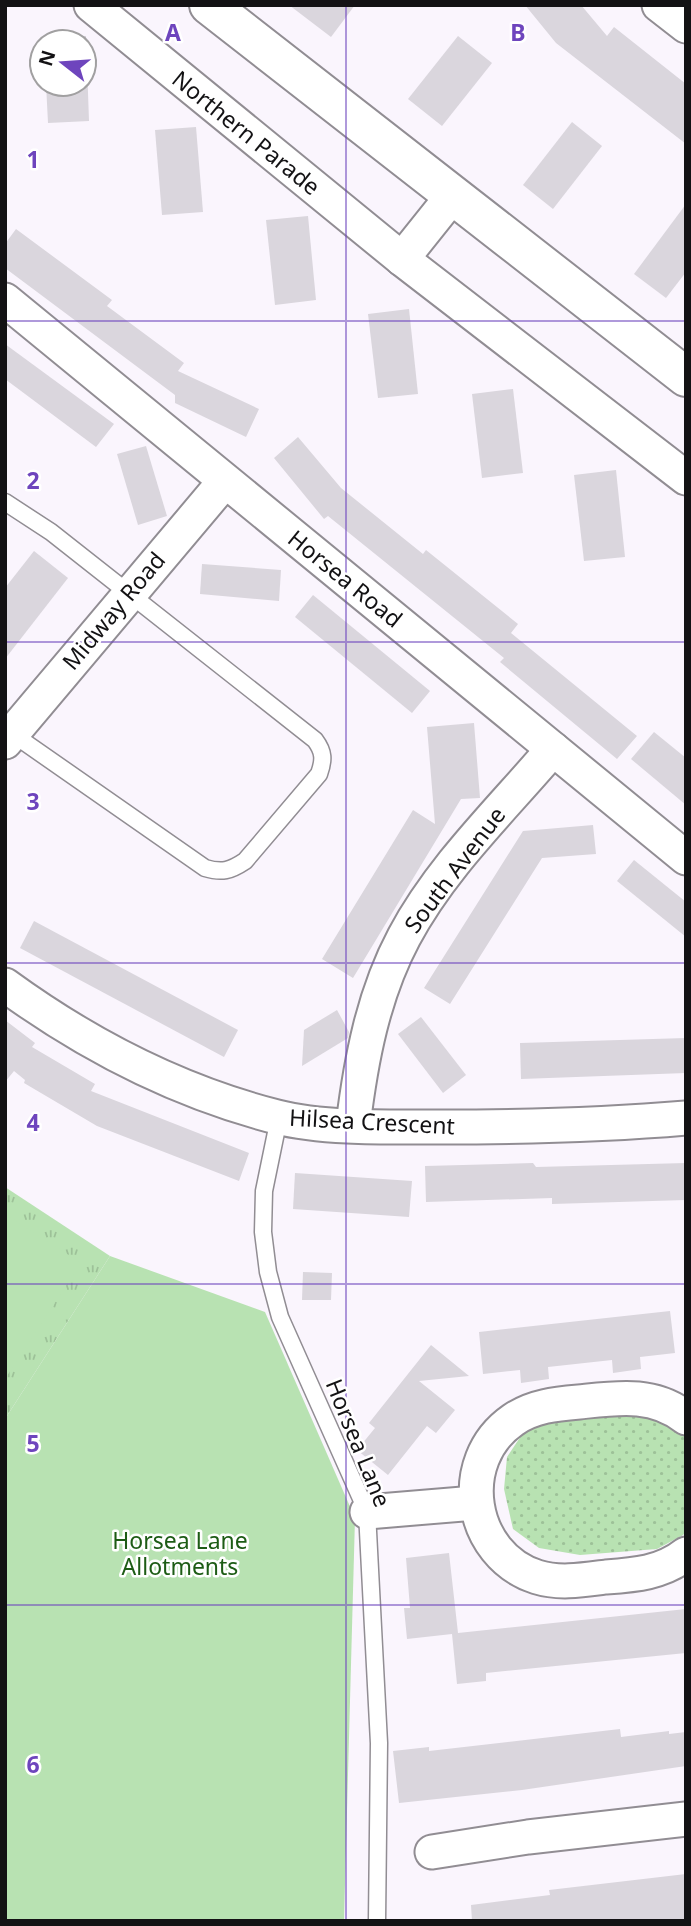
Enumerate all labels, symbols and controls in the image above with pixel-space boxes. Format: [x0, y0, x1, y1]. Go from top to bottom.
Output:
text: A [165, 16, 181, 48]
text: B [510, 16, 526, 48]
north arrow [28, 28, 98, 98]
text: N [32, 47, 61, 69]
street label: Northern Parade [166, 63, 327, 202]
text: 1 [26, 143, 40, 175]
text: 2 [26, 464, 40, 496]
street label: Horsea Road [282, 522, 410, 634]
street label: Midway Road [54, 545, 172, 676]
text: 3 [26, 785, 40, 817]
street label: South Avenue [396, 800, 512, 939]
street label: Hilsea Crescent [288, 1101, 456, 1141]
text: 4 [26, 1106, 40, 1138]
street label: Horsea Lane [319, 1374, 399, 1511]
text: 5 [26, 1427, 40, 1459]
park label: Horsea Lane Allotments [112, 1524, 248, 1582]
text: 6 [26, 1748, 40, 1780]

